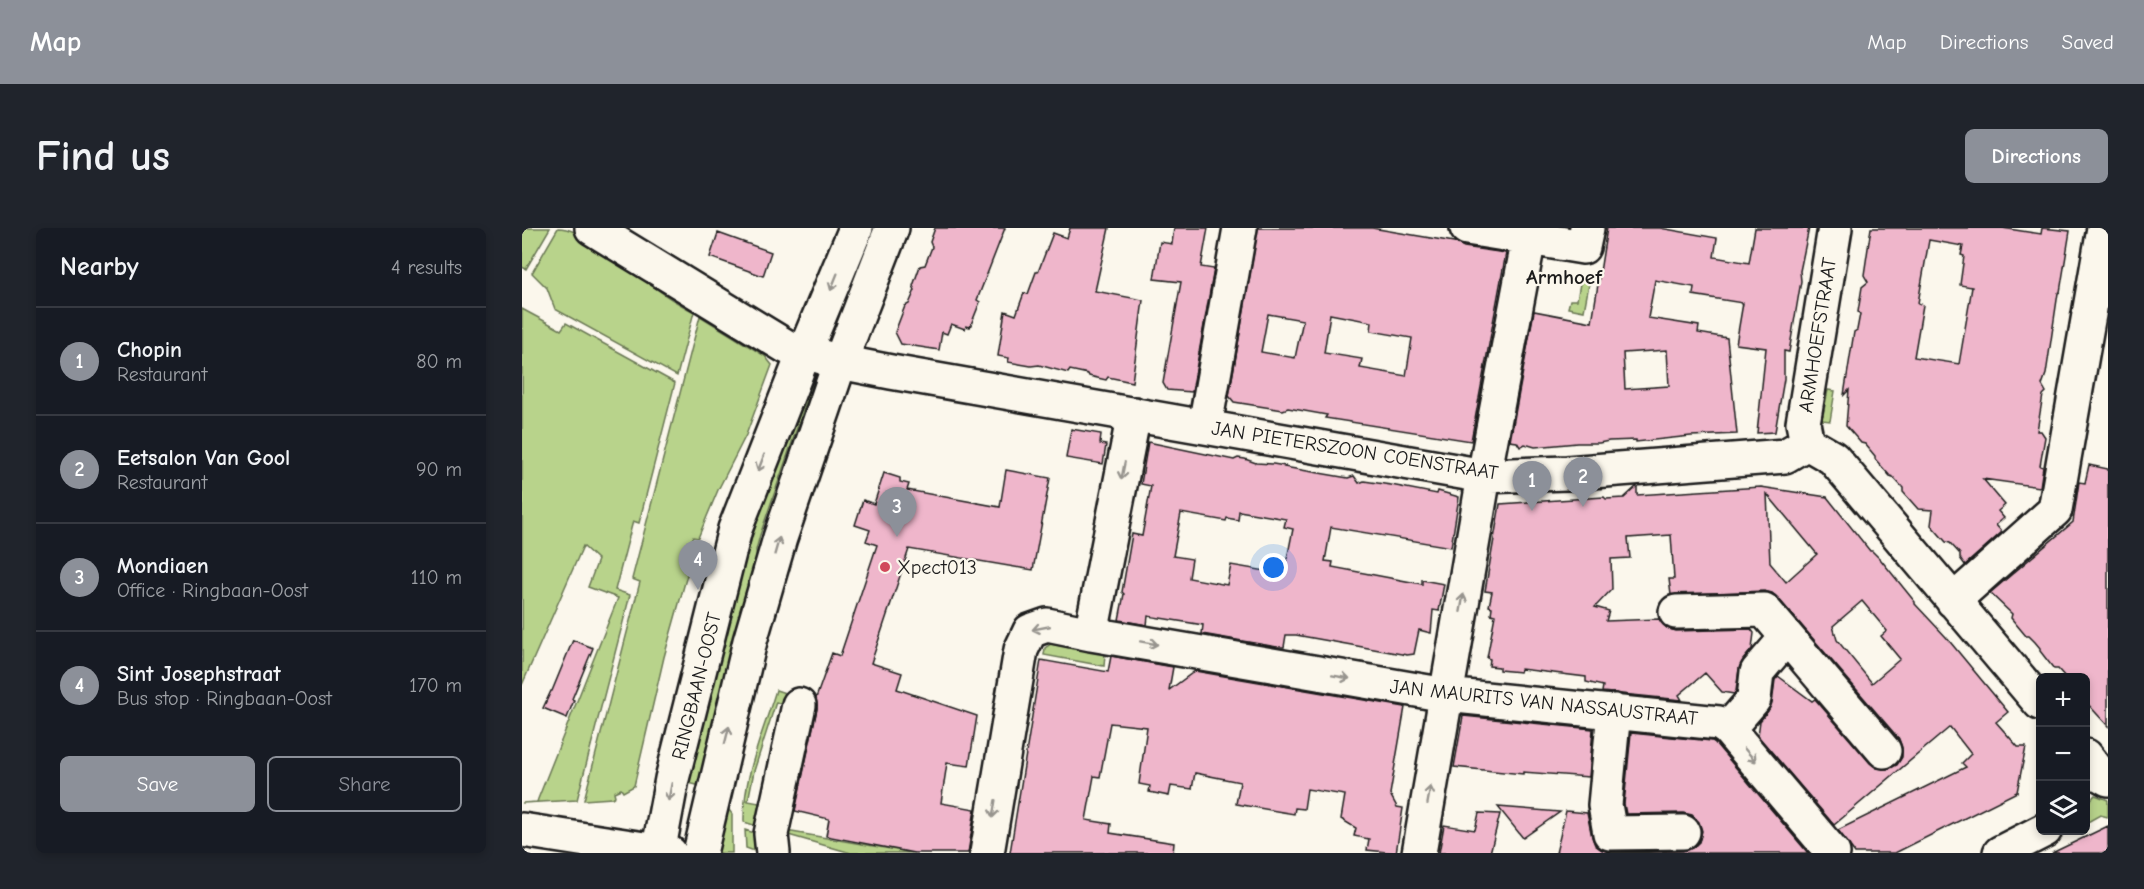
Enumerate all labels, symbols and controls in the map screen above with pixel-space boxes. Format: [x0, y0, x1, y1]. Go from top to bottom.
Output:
text: Map [30, 26, 81, 58]
text: Map [1867, 30, 1907, 54]
text: Directions [1940, 30, 2029, 54]
text: Saved [2062, 30, 2114, 54]
button: Directions [1965, 129, 2108, 183]
text: Find us [36, 132, 170, 181]
text: Nearby [60, 252, 139, 282]
street label: ARMHOEFSTRAAT [1794, 255, 1841, 414]
text: 4 results [391, 256, 462, 279]
district label: Armhoef [1526, 265, 1603, 289]
one-way arrow [828, 273, 839, 291]
text: Chopin [117, 337, 182, 363]
text: 1 [76, 350, 83, 373]
text: 80 m [416, 350, 462, 373]
text: Restaurant [117, 363, 207, 386]
street label: JAN PIETERSZOON COENSTRAAT [1210, 416, 1500, 485]
text: Eetsalon Van Gool [117, 445, 290, 471]
one-way arrow [755, 453, 766, 472]
text: 2 [75, 458, 84, 481]
text: 90 m [416, 458, 462, 481]
pin: 2 [1564, 458, 1602, 507]
one-way arrow [1117, 461, 1128, 481]
pin: 1 [1512, 462, 1552, 511]
text: Restaurant [117, 471, 207, 494]
pin: 3 [878, 488, 916, 537]
one-way arrow [772, 537, 783, 556]
pin: 4 [678, 540, 717, 590]
text: Mondiaen [117, 553, 209, 579]
your location [1259, 553, 1288, 582]
place label: Xpect013 [897, 556, 977, 579]
marker: Xpect013 [878, 560, 892, 574]
text: 3 [75, 566, 84, 589]
text: 110 m [411, 566, 462, 589]
text: Office · Ringbaan-Oost [117, 579, 308, 602]
one-way arrow [1457, 594, 1468, 614]
street label: RINGBAAN-OOST [667, 609, 726, 762]
one-way arrow [1032, 623, 1051, 634]
one-way arrow [1138, 638, 1158, 649]
text: Sint Josephstraat [117, 661, 281, 687]
one-way arrow [1330, 671, 1350, 682]
map controls [2036, 673, 2090, 835]
button: + [2036, 673, 2090, 727]
text: 4 [75, 674, 84, 697]
text: 170 m [409, 674, 462, 697]
street label: JAN MAURITS VAN NASSAUSTRAAT [1389, 675, 1700, 730]
text: Bus stop · Ringbaan-Oost [117, 687, 332, 710]
one-way arrow [722, 725, 734, 744]
button: − [2036, 727, 2090, 781]
one-way arrow [1743, 747, 1757, 762]
button: Save [60, 756, 255, 812]
button: Share [267, 756, 462, 812]
button: layers [2036, 781, 2090, 835]
one-way arrow [664, 782, 675, 801]
one-way arrow [1424, 786, 1435, 806]
one-way arrow [989, 799, 1000, 819]

